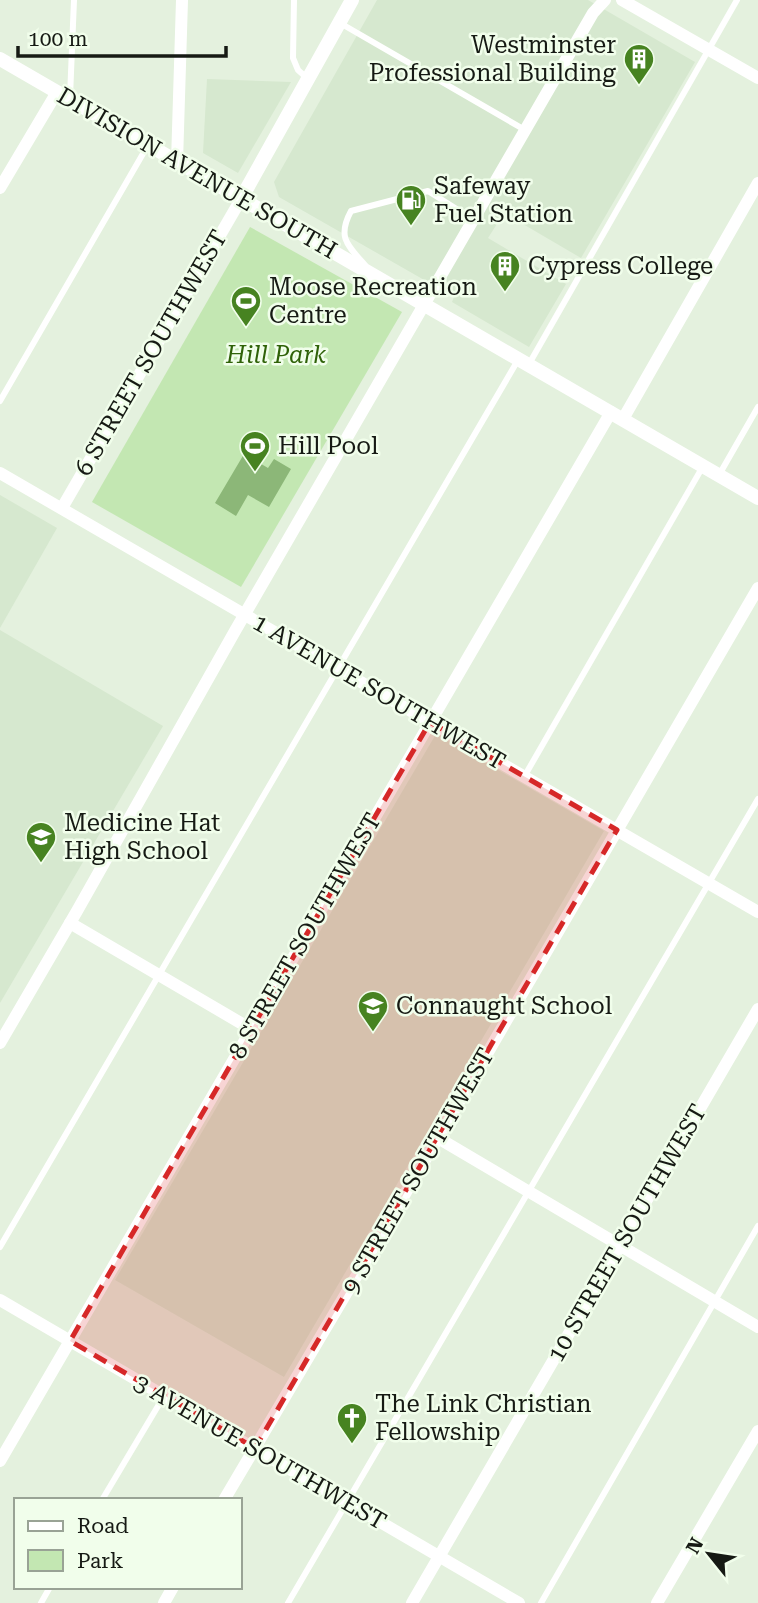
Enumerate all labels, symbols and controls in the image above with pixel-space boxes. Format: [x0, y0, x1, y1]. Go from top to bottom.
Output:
scale bar [18, 14, 226, 58]
text: 100 m [28, 27, 88, 51]
place label: Westminster Professional Building [369, 31, 616, 87]
building icon: Westminster Professional Building [622, 42, 656, 86]
street label: DIVISION AVENUE SOUTH [52, 81, 342, 265]
place label: Safeway Fuel Station [434, 172, 573, 228]
fuel station icon: Safeway Fuel Station [394, 183, 428, 227]
street label: 6 STREET SOUTHWEST [69, 225, 233, 481]
building icon: Cypress College [488, 249, 522, 293]
place label: Cypress College [528, 252, 713, 280]
place label: Moose Recreation Centre [269, 273, 477, 329]
sports icon: Moose Recreation Centre [229, 284, 263, 328]
park label: Hill Park [225, 341, 326, 369]
sports icon: Hill Pool [238, 429, 272, 473]
place label: Hill Pool [278, 432, 378, 460]
street label: 1 AVENUE SOUTHWEST [248, 608, 510, 776]
street label: 8 STREET SOUTHWEST [223, 808, 387, 1064]
place label: Medicine Hat High School [64, 809, 220, 865]
school or university icon: Medicine Hat High School [24, 820, 58, 864]
school or university icon: Connaught School [356, 989, 390, 1033]
place label: Connaught School [396, 992, 612, 1020]
street label: 9 STREET SOUTHWEST [336, 1043, 500, 1299]
street label: 10 STREET SOUTHWEST [542, 1099, 712, 1367]
street label: 3 AVENUE SOUTHWEST [129, 1368, 391, 1536]
place label: The Link Christian Fellowship [375, 1390, 592, 1446]
church icon: The Link Christian Fellowship [335, 1401, 369, 1445]
legend [14, 1498, 242, 1589]
text: Road [77, 1514, 129, 1538]
north arrow [674, 1519, 744, 1589]
text: N [681, 1533, 709, 1558]
text: Park [77, 1549, 123, 1573]

